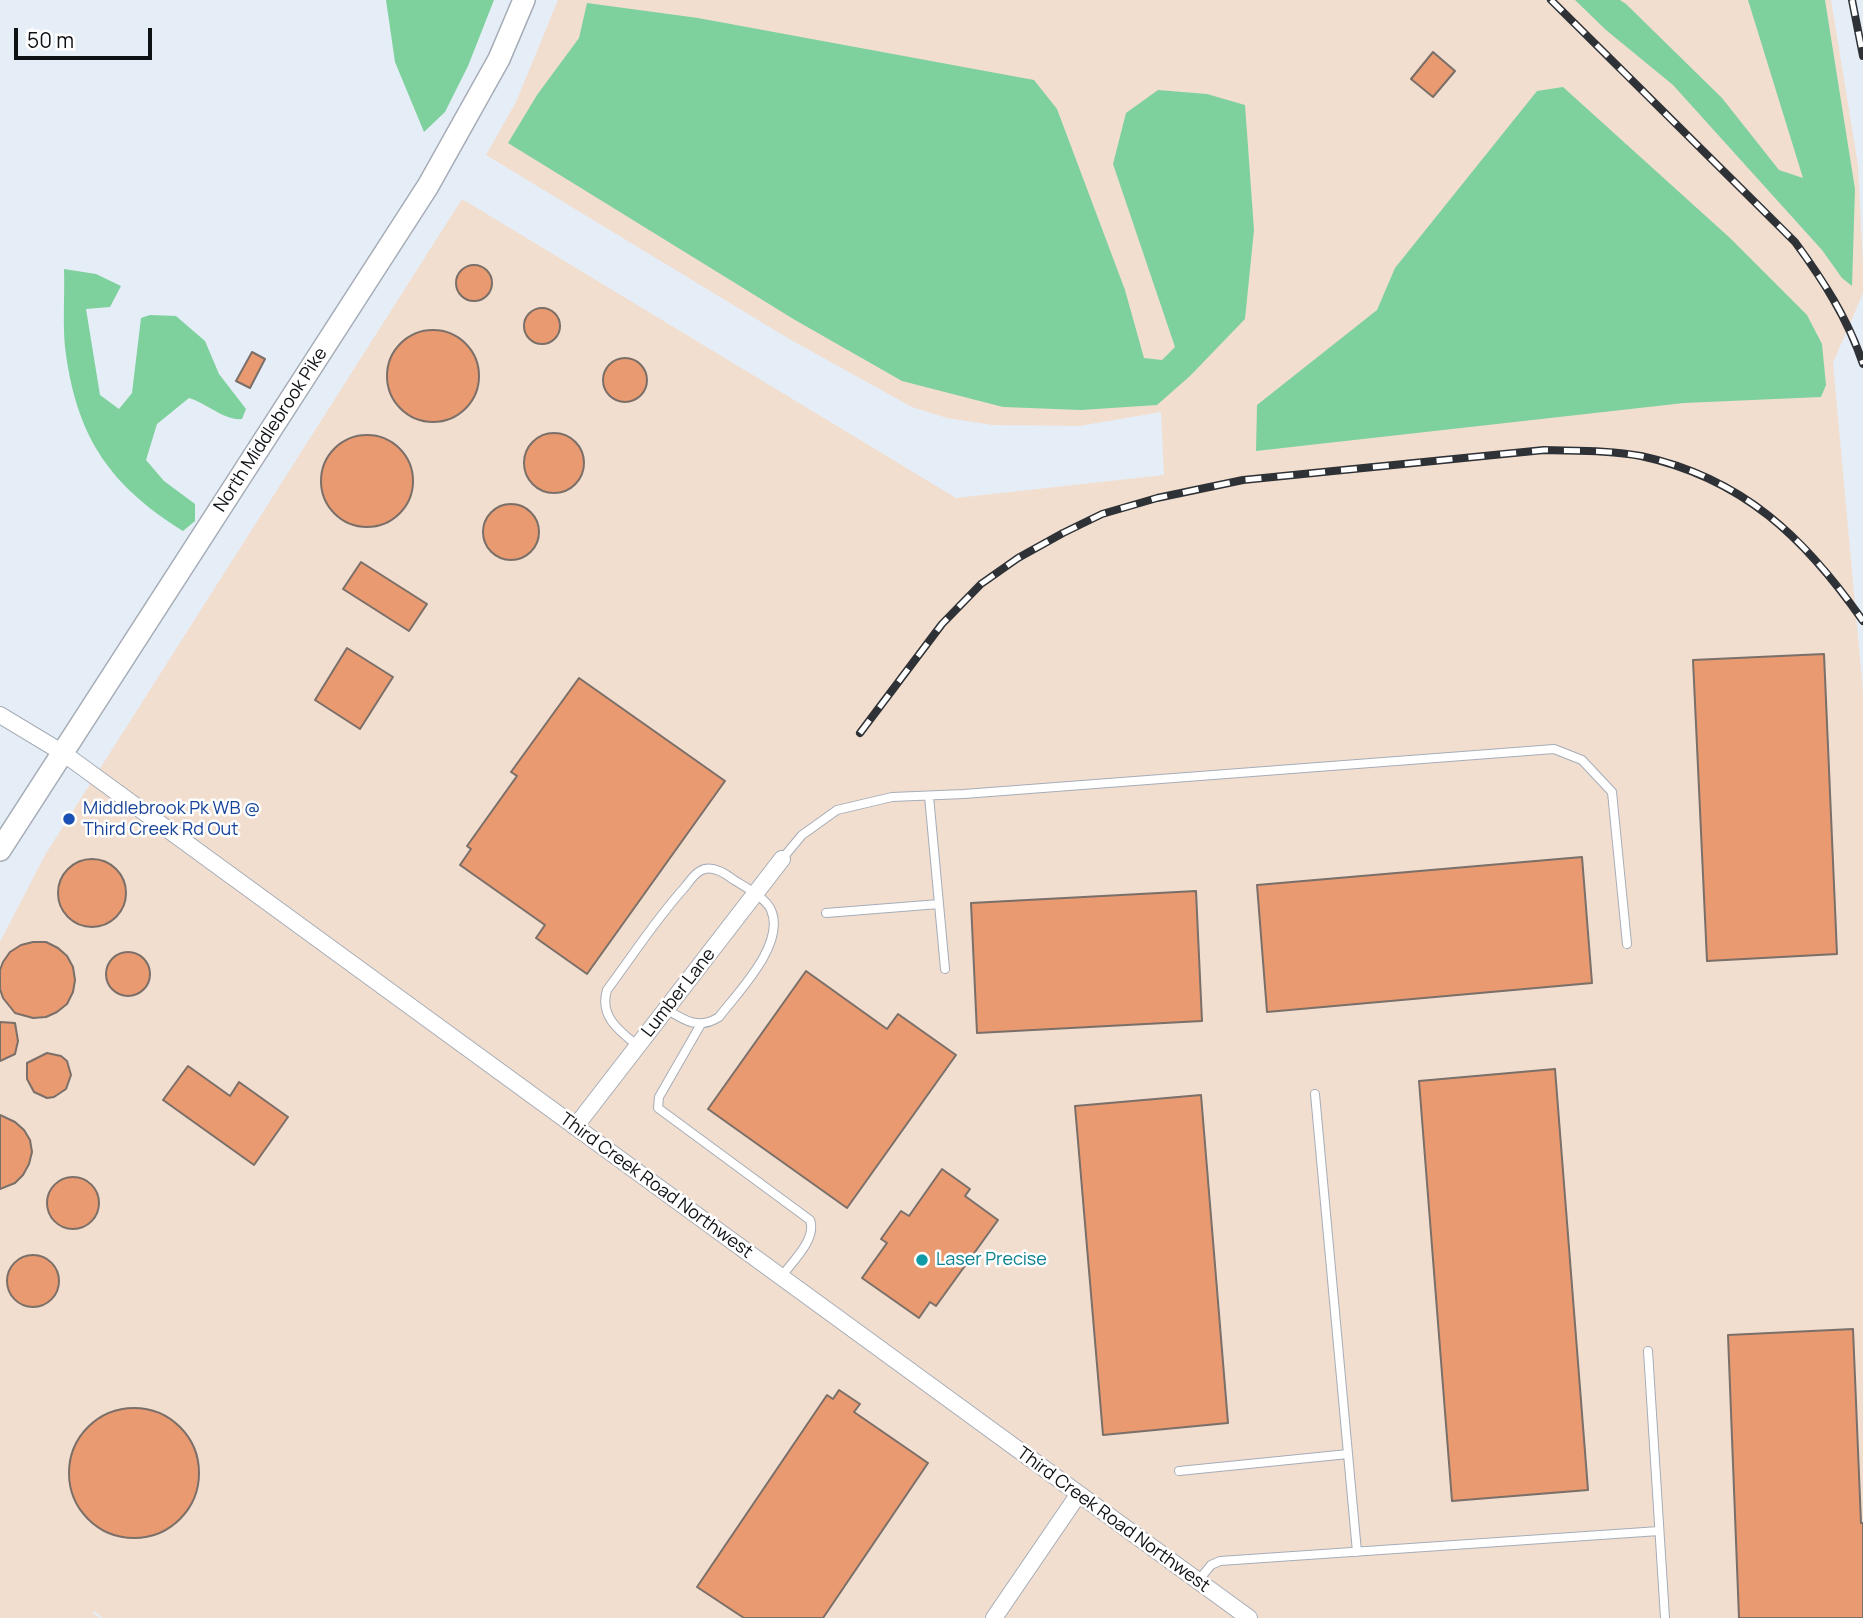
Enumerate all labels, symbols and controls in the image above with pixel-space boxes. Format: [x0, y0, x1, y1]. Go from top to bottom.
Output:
scale bar [18, 14, 156, 58]
text: 50 m [27, 26, 74, 54]
street label: North Middlebrook Pike [210, 344, 332, 516]
place label: Middlebrook Pk WB @ Third Creek Rd Out [83, 798, 260, 840]
marker: Middlebrook Pk WB @ Third Creek Rd Out [61, 811, 77, 827]
street label: Lumber Lane [638, 944, 720, 1042]
street label: Third Creek Road Northwest [555, 1109, 757, 1263]
place label: Laser Precise [936, 1249, 1047, 1271]
marker: Laser Precise [914, 1252, 930, 1268]
street label: Third Creek Road Northwest [1012, 1443, 1214, 1597]

